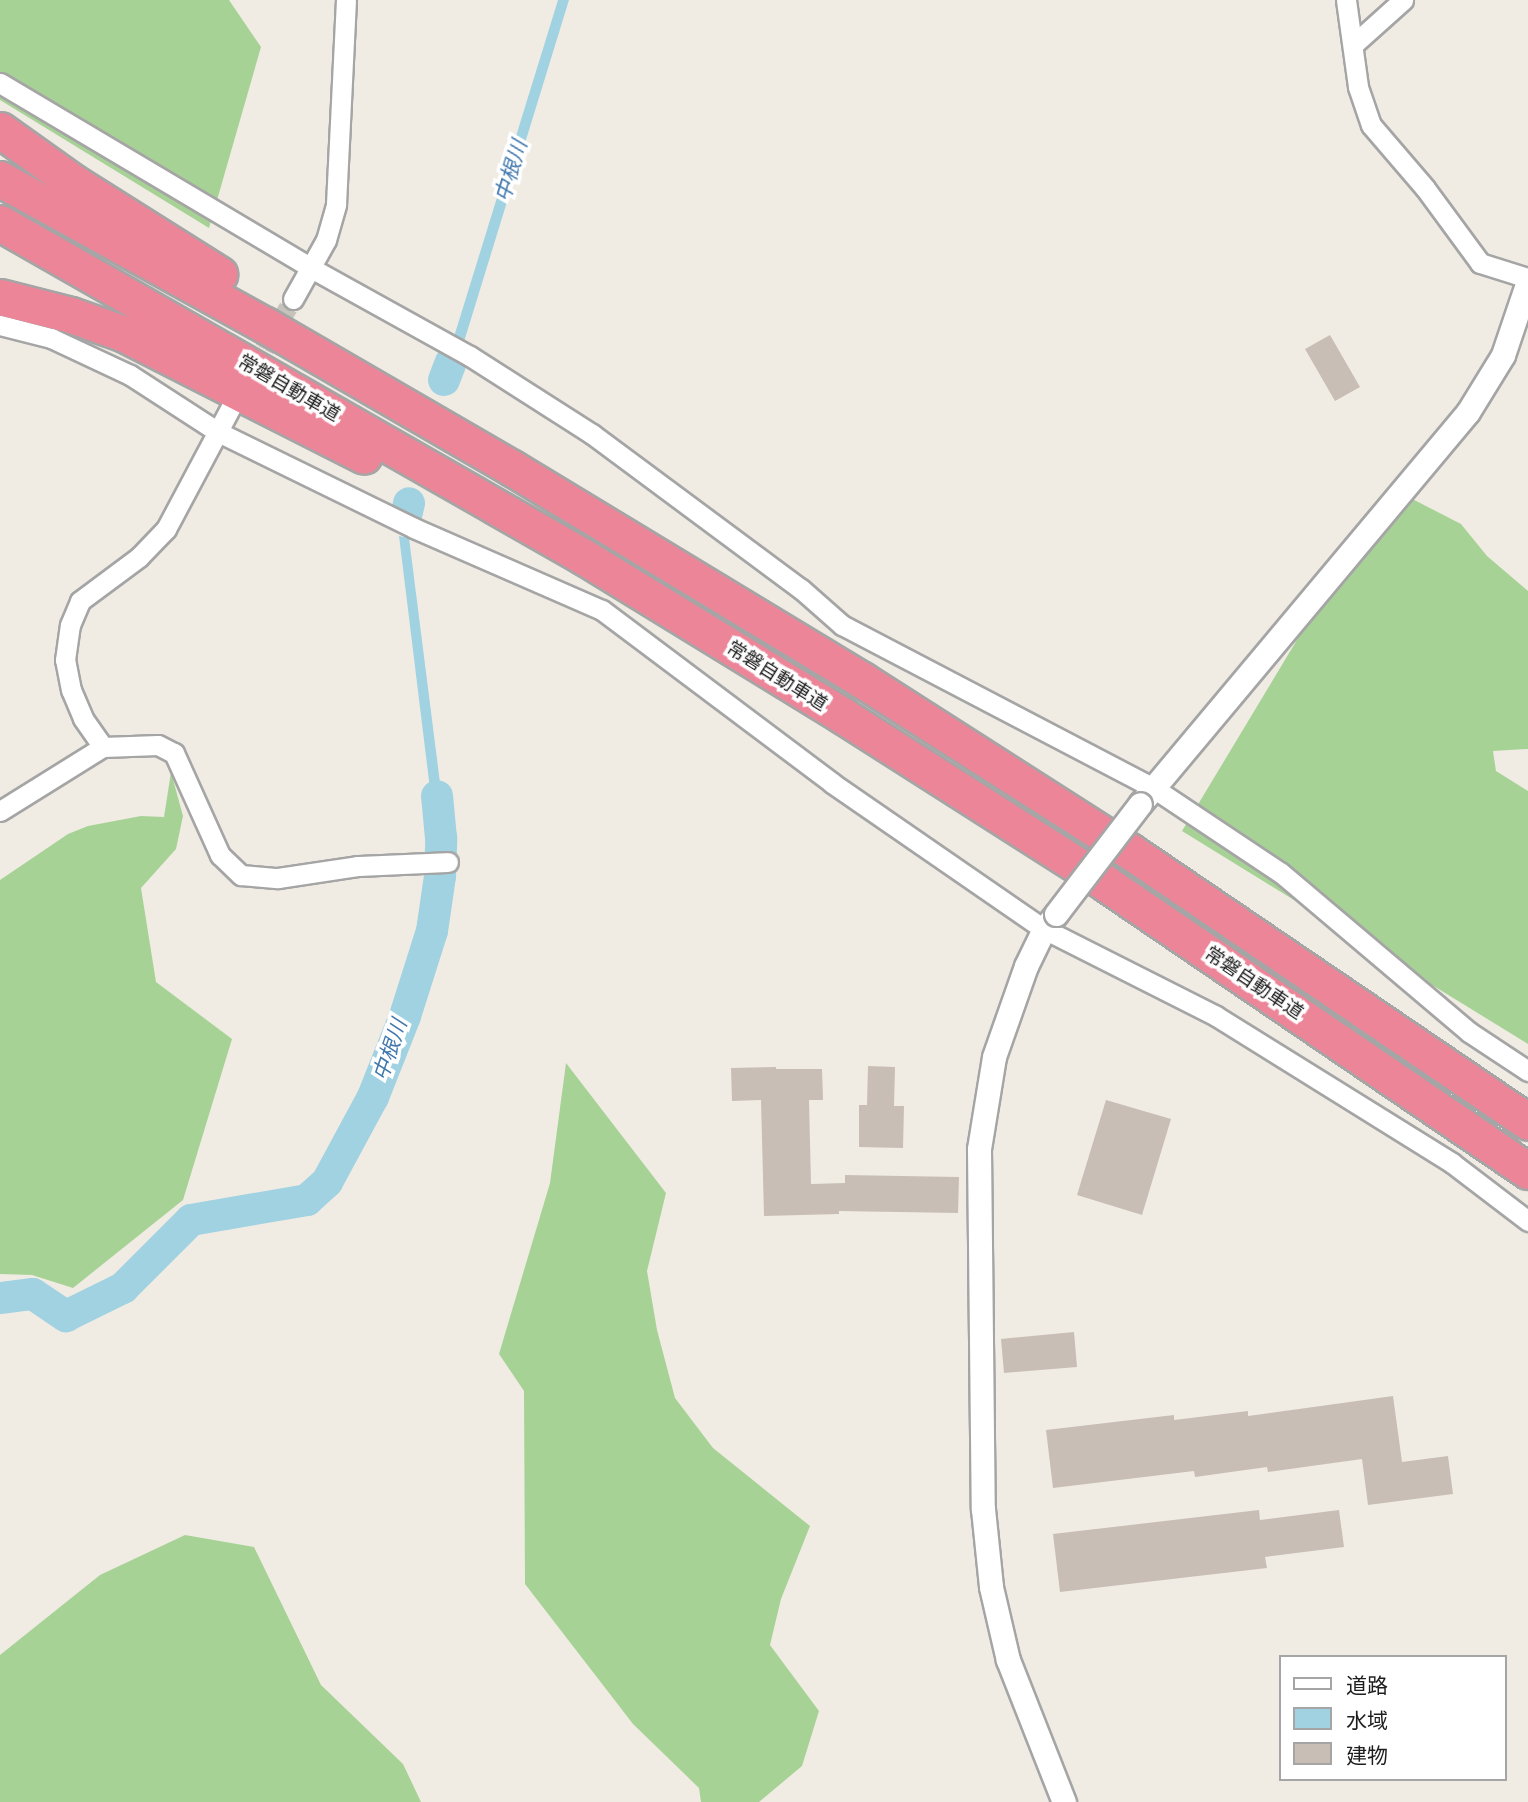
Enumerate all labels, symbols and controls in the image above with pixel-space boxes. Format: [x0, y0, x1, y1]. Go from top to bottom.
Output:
water label: 中根川 [490, 137, 532, 205]
street label: 常磐自動車道 [234, 350, 344, 426]
street label: 常磐自動車道 [723, 636, 831, 716]
street label: 常磐自動車道 [1200, 942, 1308, 1024]
water label: 中根川 [368, 1016, 412, 1084]
legend [1280, 1655, 1507, 1781]
text: 道路 [1346, 1673, 1388, 1698]
text: 水域 [1346, 1708, 1388, 1733]
text: 建物 [1346, 1743, 1388, 1768]

